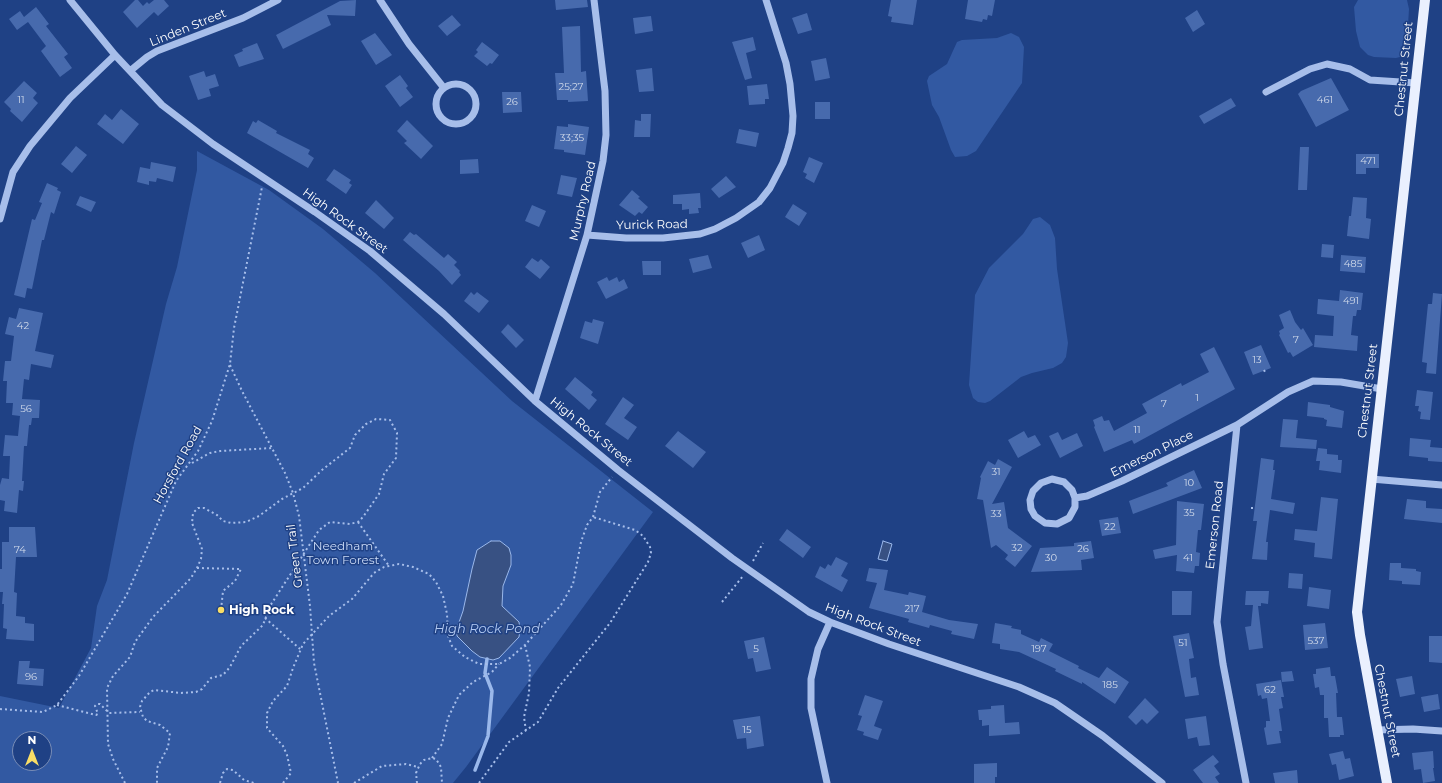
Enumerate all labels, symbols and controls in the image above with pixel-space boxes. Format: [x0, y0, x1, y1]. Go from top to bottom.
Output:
street label: Linden Street [148, 6, 228, 50]
street label: Chestnut Street [1392, 21, 1416, 117]
house number: 25;27 [558, 81, 584, 93]
house number: 11 [17, 94, 25, 106]
house number: 461 [1317, 94, 1333, 106]
house number: 26 [506, 96, 518, 108]
house number: 33;35 [560, 132, 584, 144]
house number: 471 [1360, 155, 1376, 167]
street label: Murphy Road [567, 160, 599, 242]
street label: High Rock Street [300, 185, 390, 257]
street label: Yurick Road [616, 217, 688, 233]
house number: 485 [1344, 258, 1362, 270]
house number: 491 [1343, 295, 1359, 307]
house number: 42 [17, 320, 29, 332]
house number: 7 [1293, 334, 1299, 346]
street label: Chestnut Street [1355, 343, 1381, 439]
house number: 13 [1252, 354, 1262, 366]
house number: 1 [1195, 392, 1199, 404]
street label: High Rock Street [547, 394, 635, 470]
house number: 7 [1161, 398, 1167, 410]
house number: 56 [20, 403, 32, 415]
street label: Horsford Road [151, 424, 205, 506]
house number: 11 [1133, 424, 1141, 436]
street label: Emerson Place [1108, 428, 1196, 480]
house number: 31 [991, 466, 1001, 478]
house number: 10 [1184, 477, 1194, 489]
street label: Emerson Road [1203, 480, 1227, 570]
house number: 35 [1183, 507, 1195, 519]
house number: 33 [990, 508, 1002, 520]
house number: 22 [1104, 521, 1116, 533]
street label: Green Trail [284, 523, 306, 589]
park label: Needham Town Forest [307, 539, 379, 567]
house number: 32 [1011, 542, 1023, 554]
house number: 26 [1077, 543, 1089, 555]
house number: 74 [14, 544, 26, 556]
house number: 30 [1045, 552, 1057, 564]
house number: 41 [1183, 552, 1193, 564]
street label: High Rock Street [823, 600, 923, 650]
place label: High Rock [229, 603, 294, 617]
house number: 217 [904, 603, 920, 615]
marker: High Rock [216, 605, 226, 615]
water label: High Rock Pond [434, 621, 540, 637]
house number: 537 [1307, 635, 1325, 647]
house number: 51 [1178, 637, 1188, 649]
house number: 5 [753, 643, 759, 655]
house number: 197 [1031, 643, 1047, 655]
street label: Chestnut Street [1371, 663, 1403, 759]
house number: 96 [25, 671, 37, 683]
house number: 185 [1102, 679, 1118, 691]
house number: 62 [1264, 684, 1276, 696]
house number: 15 [742, 724, 752, 736]
north arrow [12, 731, 52, 771]
text: N [28, 733, 36, 747]

